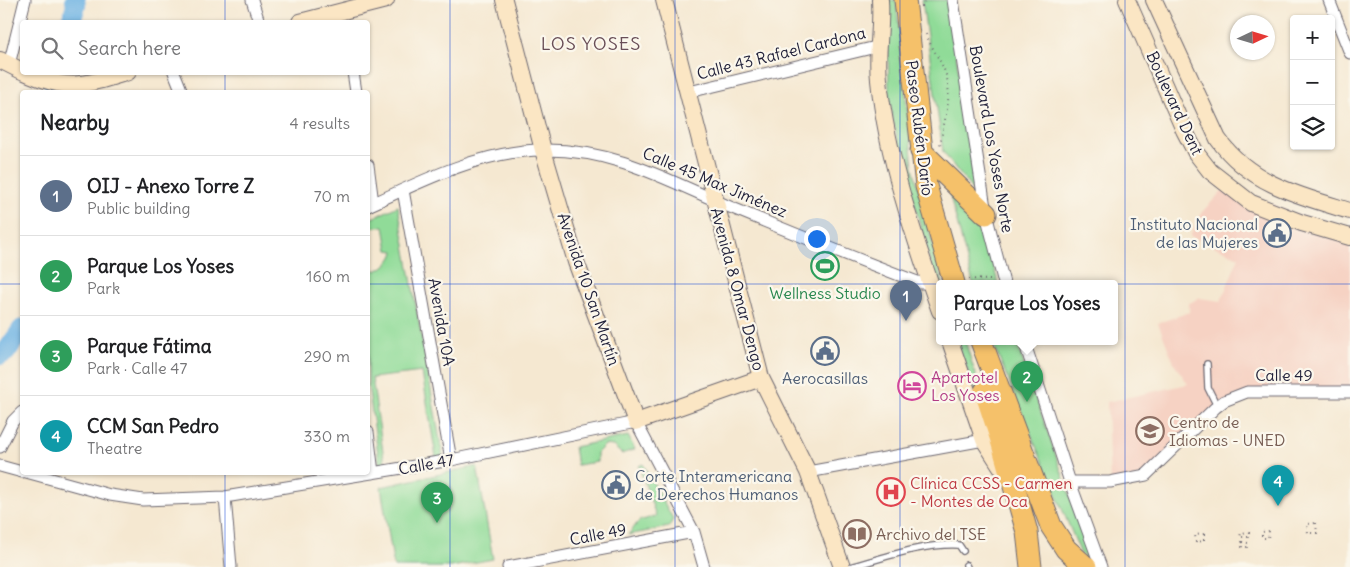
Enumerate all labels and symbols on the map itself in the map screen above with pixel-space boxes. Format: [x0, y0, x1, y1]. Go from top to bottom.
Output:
north arrow [1230, 15, 1275, 60]
street label: Calle 43 Rafael Cardona [695, 22, 867, 84]
district label: LOS YOSES [541, 32, 641, 55]
street label: Boulevard Los Yoses Norte [966, 44, 1018, 234]
street label: Boulevard Dent [1142, 48, 1208, 158]
street label: Paseo Rubén Darío [902, 59, 938, 197]
street label: Calle 45 Max Jiménez [640, 142, 791, 222]
street label: Avenida 8 Omar Dengo [707, 205, 769, 373]
street label: Avenida 10 San Martín [553, 210, 625, 368]
place label: Instituto Nacional de las Mujeres [1130, 214, 1258, 252]
public building icon: Instituto Nacional de las Mujeres [1262, 218, 1292, 248]
your location [804, 226, 830, 252]
sports icon: Wellness Studio [810, 251, 840, 281]
street label: Avenida 10A [424, 276, 460, 368]
pin: 1 [890, 280, 922, 321]
place label: Wellness Studio [769, 283, 881, 303]
public building icon: Aerocasillas [810, 336, 840, 366]
pin: 2 [1011, 361, 1043, 402]
street label: Calle 49 [1255, 365, 1313, 385]
place label: Apartotel Los Yoses [931, 367, 1000, 405]
place label: Aerocasillas [782, 368, 868, 388]
hotel icon: Apartotel Los Yoses [897, 371, 927, 401]
place label: Centro de Idiomas - UNED [1169, 412, 1285, 450]
school or university icon: Centro de Idiomas - UNED [1135, 416, 1165, 446]
street label: Calle 47 [397, 449, 455, 479]
pin: 4 [1262, 465, 1294, 506]
place label: Corte Interamericana de Derechos Humanos [635, 466, 798, 504]
public building icon: Corte Interamericana de Derechos Humanos [601, 470, 631, 500]
place label: Clínica CCSS - Carmen - Montes de Oca [910, 473, 1073, 511]
hospital icon: Clínica CCSS - Carmen - Montes de Oca [876, 477, 906, 507]
pin: 3 [421, 482, 453, 523]
street label: Calle 49 [568, 519, 628, 549]
library icon: Archivo del TSE [842, 519, 872, 549]
place label: Archivo del TSE [876, 524, 986, 544]

